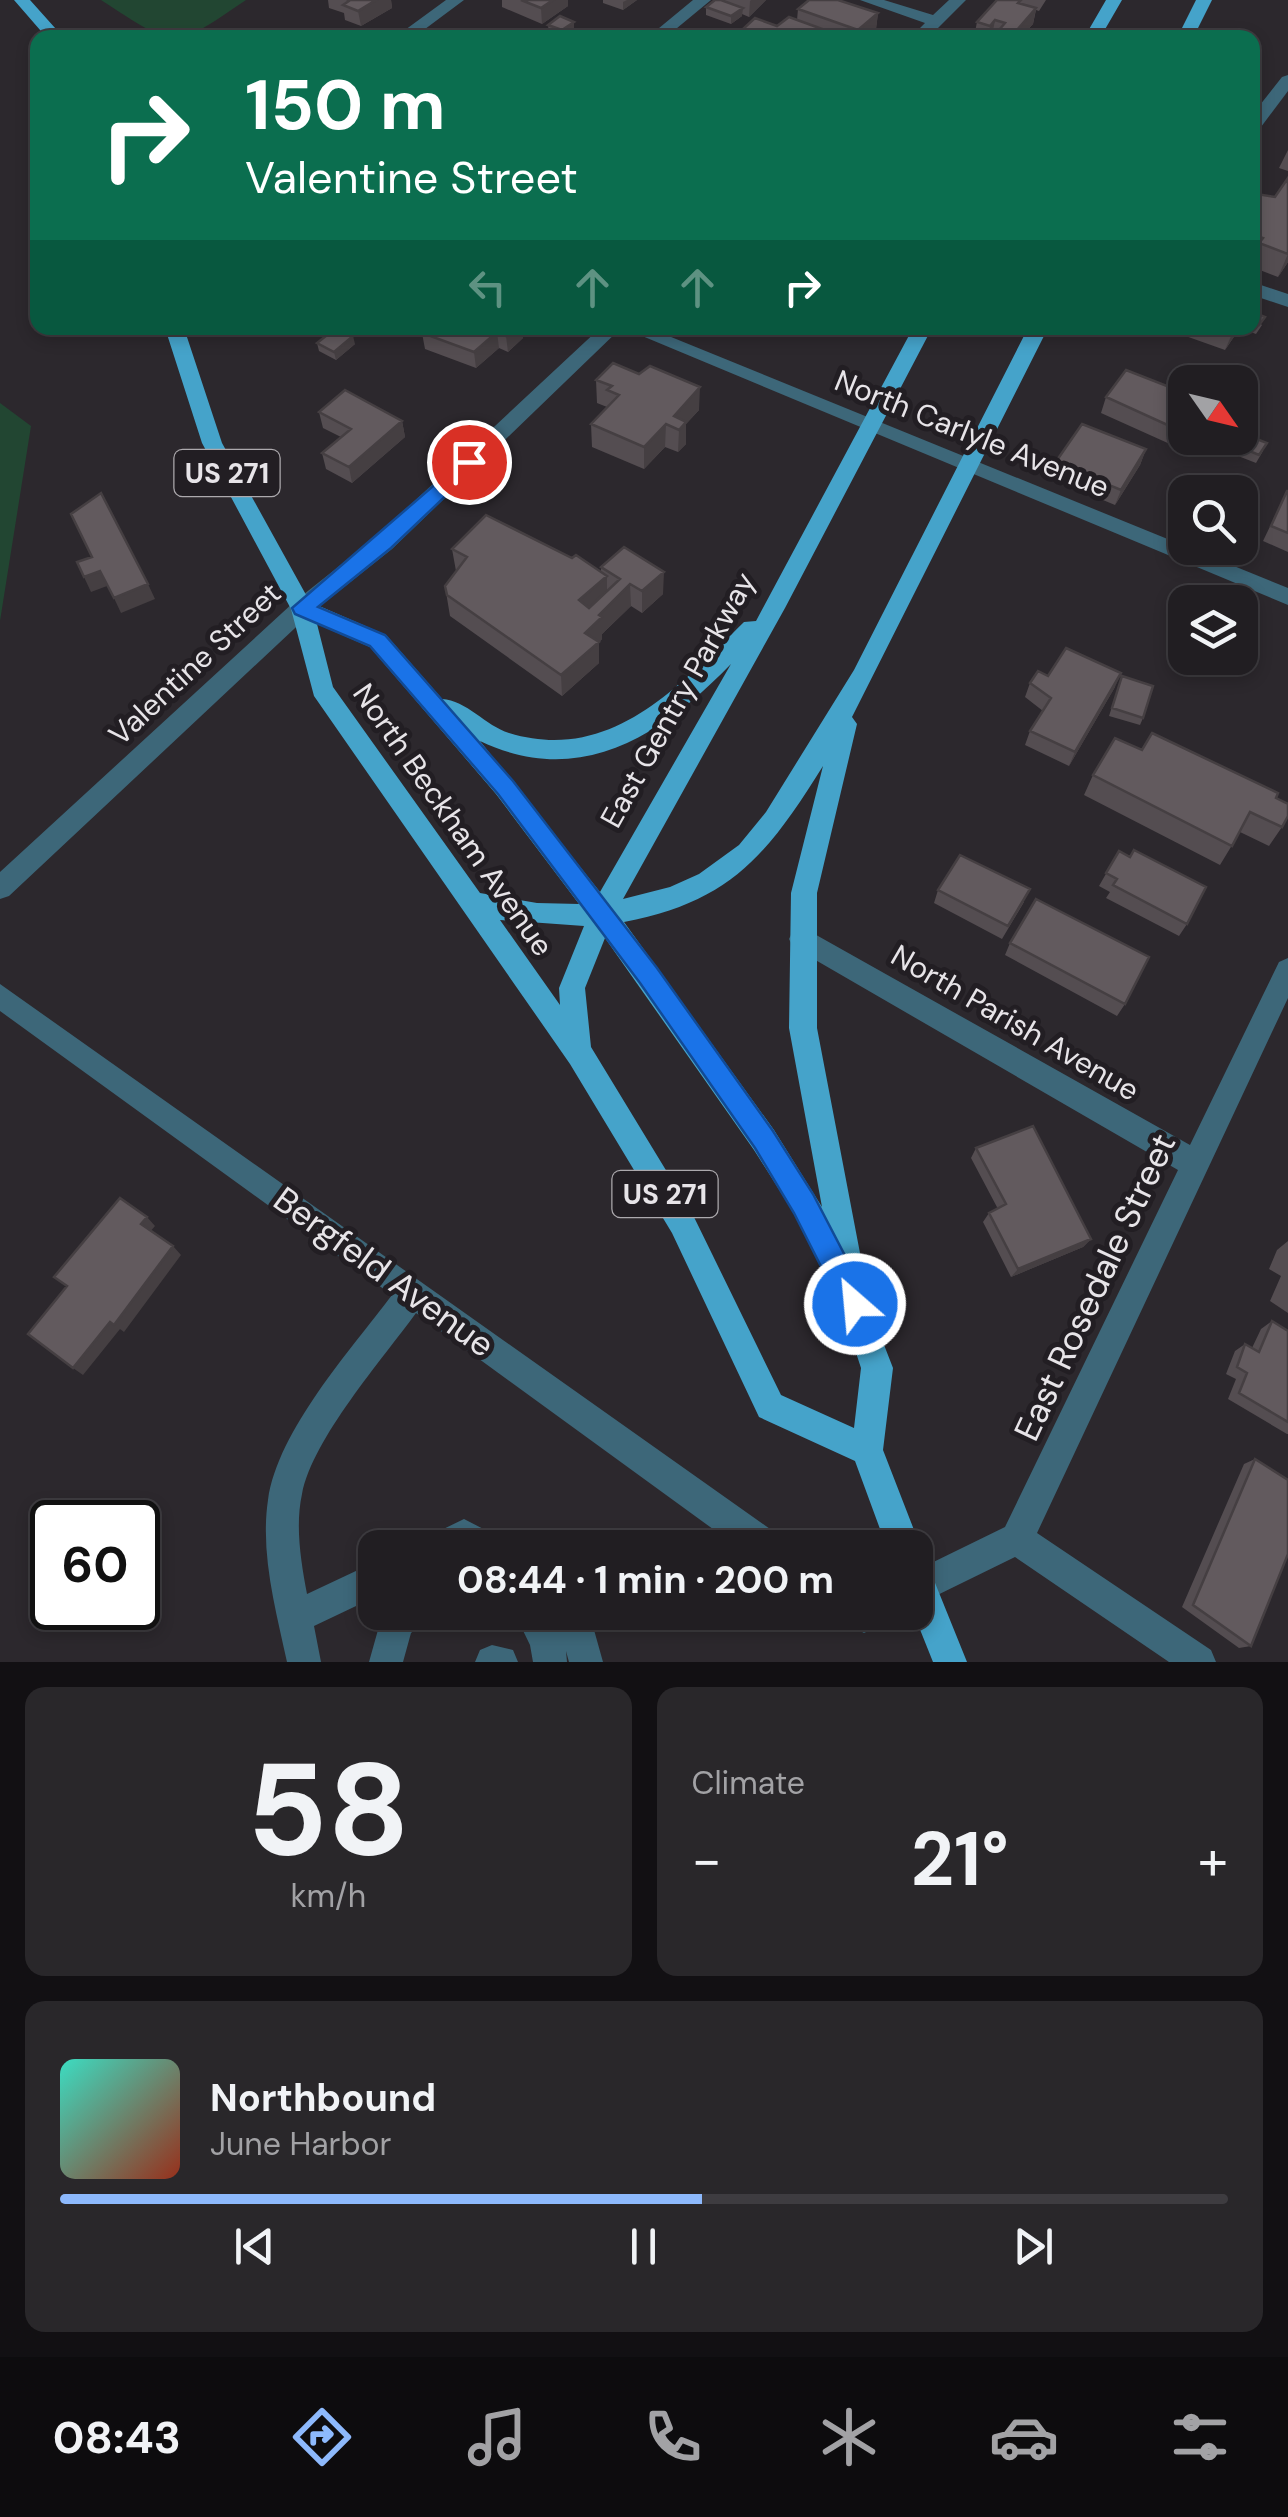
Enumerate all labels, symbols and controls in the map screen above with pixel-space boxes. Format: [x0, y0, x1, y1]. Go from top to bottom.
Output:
text: 150 m [245, 60, 446, 151]
icon: right [80, 70, 210, 200]
text: Valentine Street [245, 148, 578, 207]
icon: left [460, 260, 515, 315]
icon: ahead [565, 260, 620, 315]
icon: ahead [670, 260, 725, 315]
icon: right [775, 260, 830, 315]
street label: North Carlyle Avenue [829, 361, 1115, 506]
north arrow [1168, 365, 1258, 455]
map controls [1168, 365, 1258, 675]
pin [427, 420, 512, 505]
icon: arrive [442, 435, 497, 490]
road number: US 271 [174, 450, 280, 496]
button: search [1168, 475, 1258, 565]
street label: East Gentry Parkway [591, 565, 764, 834]
street label: Valentine Street [100, 574, 289, 754]
button: layers [1168, 585, 1258, 675]
street label: North Beckham Avenue [344, 676, 562, 964]
street label: North Parish Avenue [884, 936, 1146, 1109]
street label: East Rosedale Street [1004, 1126, 1186, 1448]
road number: US 271 [612, 1171, 718, 1217]
street label: Bergfeld Avenue [264, 1176, 504, 1368]
position arrow [803, 1252, 907, 1356]
speed limit sign: 60 [30, 1500, 160, 1630]
text: 08:44 · 1 min · 200 m [457, 1555, 834, 1605]
text: 58 [247, 1725, 410, 1894]
text: Climate [692, 1762, 805, 1804]
text: 21° [911, 1811, 1009, 1908]
text: − [692, 1824, 722, 1896]
text: + [1198, 1824, 1228, 1896]
text: km/h [290, 1875, 366, 1917]
text: Northbound [210, 2073, 436, 2123]
text: June Harbor [210, 2123, 391, 2165]
icon: previous [227, 2219, 282, 2274]
icon: pause [616, 2219, 671, 2274]
icon: next [1006, 2219, 1061, 2274]
icon: directions [287, 2402, 357, 2472]
icon: music [462, 2402, 532, 2472]
icon: phone [638, 2402, 708, 2472]
icon: climate [814, 2402, 884, 2472]
icon: car [989, 2402, 1059, 2472]
icon: filters [1165, 2402, 1235, 2472]
text: 08:43 [53, 2408, 181, 2467]

